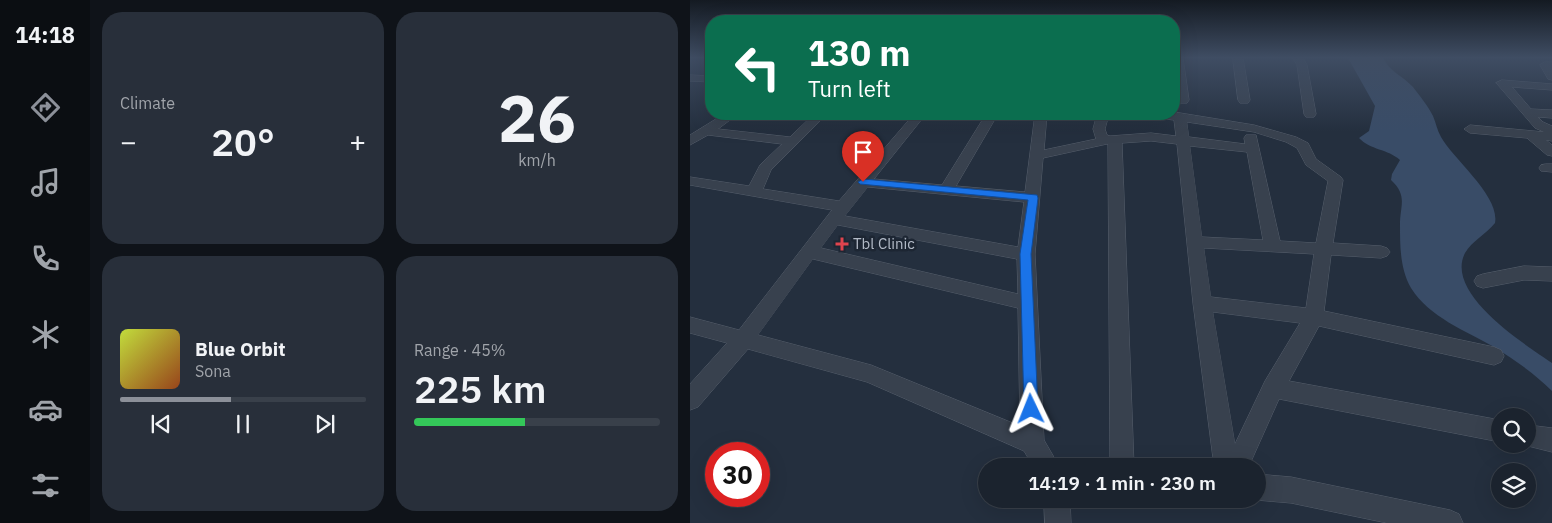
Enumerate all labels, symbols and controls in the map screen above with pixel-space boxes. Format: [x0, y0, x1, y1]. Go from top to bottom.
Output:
text: 14:18 [15, 20, 75, 49]
text: 130 m [808, 30, 911, 76]
icon: left [725, 35, 790, 100]
text: Turn left [808, 74, 891, 103]
text: 26 [498, 75, 576, 160]
icon: directions [28, 90, 63, 125]
text: Climate [120, 93, 175, 113]
text: 20° [211, 117, 275, 166]
text: − [120, 123, 137, 160]
text: + [349, 123, 366, 160]
pin [842, 131, 884, 182]
icon: arrive [849, 138, 877, 166]
text: km/h [518, 150, 556, 170]
icon: music [28, 165, 63, 200]
place label: Tbl Clinic [853, 234, 915, 253]
marker: Tbl Clinic [835, 237, 849, 251]
icon: phone [28, 241, 63, 276]
icon: climate [28, 317, 63, 352]
text: Blue Orbit [195, 337, 285, 361]
text: Range · 45% [414, 340, 506, 360]
text: Sona [195, 361, 231, 381]
text: 225 km [414, 364, 546, 413]
position arrow [1004, 382, 1056, 434]
icon: car [28, 392, 63, 427]
map controls [1491, 408, 1536, 508]
button: search [1491, 408, 1536, 453]
icon: previous [147, 410, 175, 438]
icon: pause [229, 410, 257, 438]
icon: next [311, 410, 339, 438]
speed limit sign: 30 [705, 442, 770, 507]
button: layers [1491, 463, 1536, 508]
icon: filters [28, 468, 63, 503]
text: 14:19 · 1 min · 230 m [1028, 471, 1216, 495]

